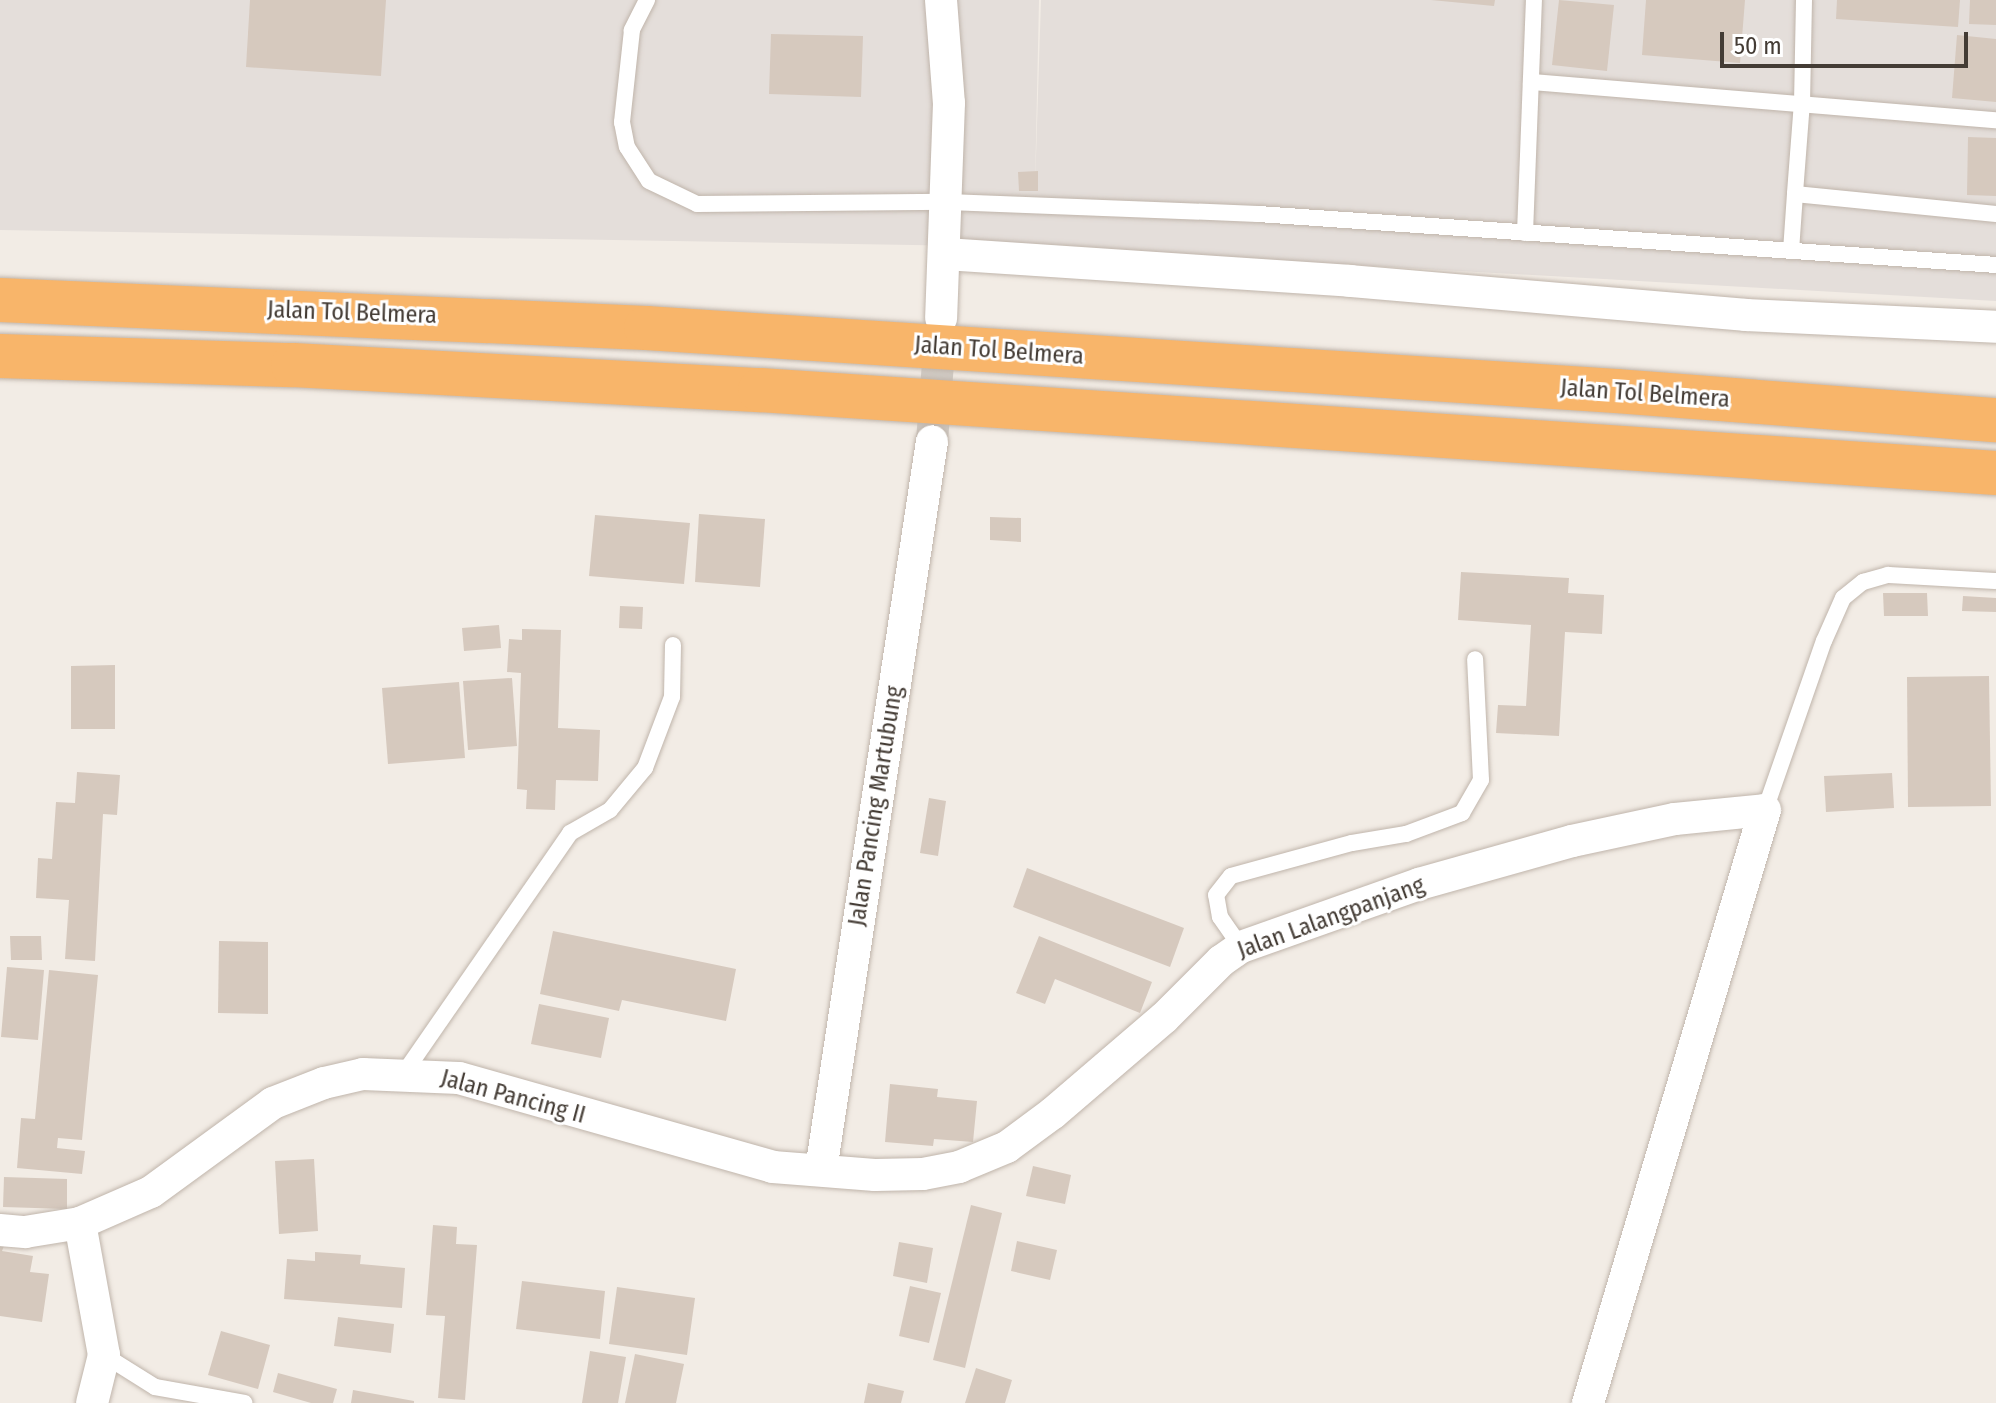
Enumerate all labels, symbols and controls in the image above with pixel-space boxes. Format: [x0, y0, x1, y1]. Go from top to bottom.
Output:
scale bar [1724, 16, 1972, 66]
text: 50 m [1734, 32, 1782, 60]
street label: Jalan Tol Belmera [267, 296, 437, 330]
street label: Jalan Tol Belmera [913, 331, 1085, 371]
street label: Jalan Tol Belmera [1559, 374, 1731, 414]
street label: Jalan Pancing Martubung [843, 684, 909, 928]
street label: Jalan Lalangpanjang [1234, 871, 1428, 965]
street label: Jalan Pancing II [438, 1064, 588, 1130]

